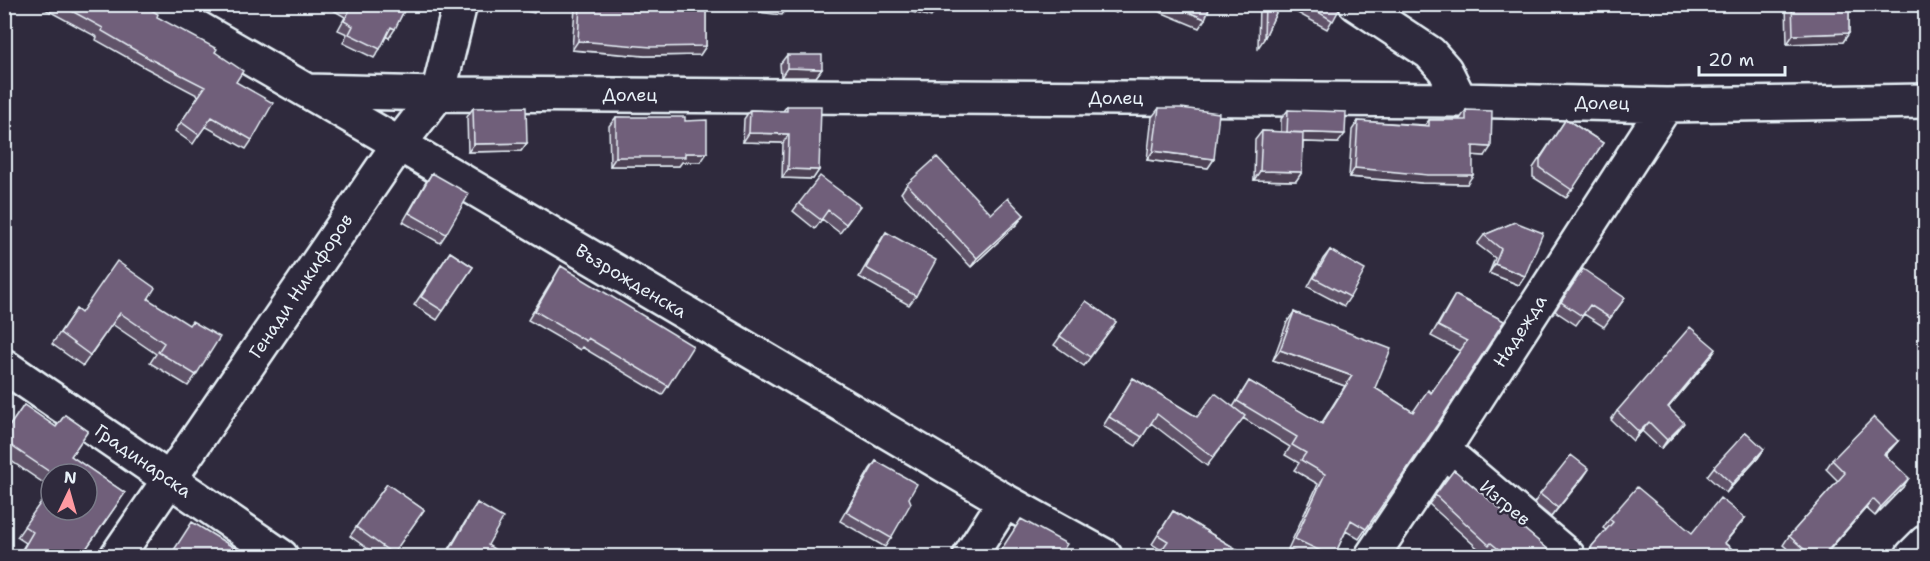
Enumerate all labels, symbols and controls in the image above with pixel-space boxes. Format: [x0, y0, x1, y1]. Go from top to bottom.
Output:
scale bar [1699, 39, 1784, 77]
text: 20 m [1708, 48, 1754, 72]
street label: Долец [602, 83, 658, 107]
street label: Долец [1088, 86, 1144, 110]
street label: Долец [1574, 91, 1630, 115]
street label: Генади Никифоров [244, 209, 358, 363]
street label: Възрожденска [571, 238, 691, 324]
street label: Надежда [1488, 290, 1552, 372]
street label: Градинарска [90, 419, 196, 503]
north arrow [39, 462, 99, 522]
text: N [63, 467, 77, 489]
street label: Изгрев [1475, 475, 1535, 531]

